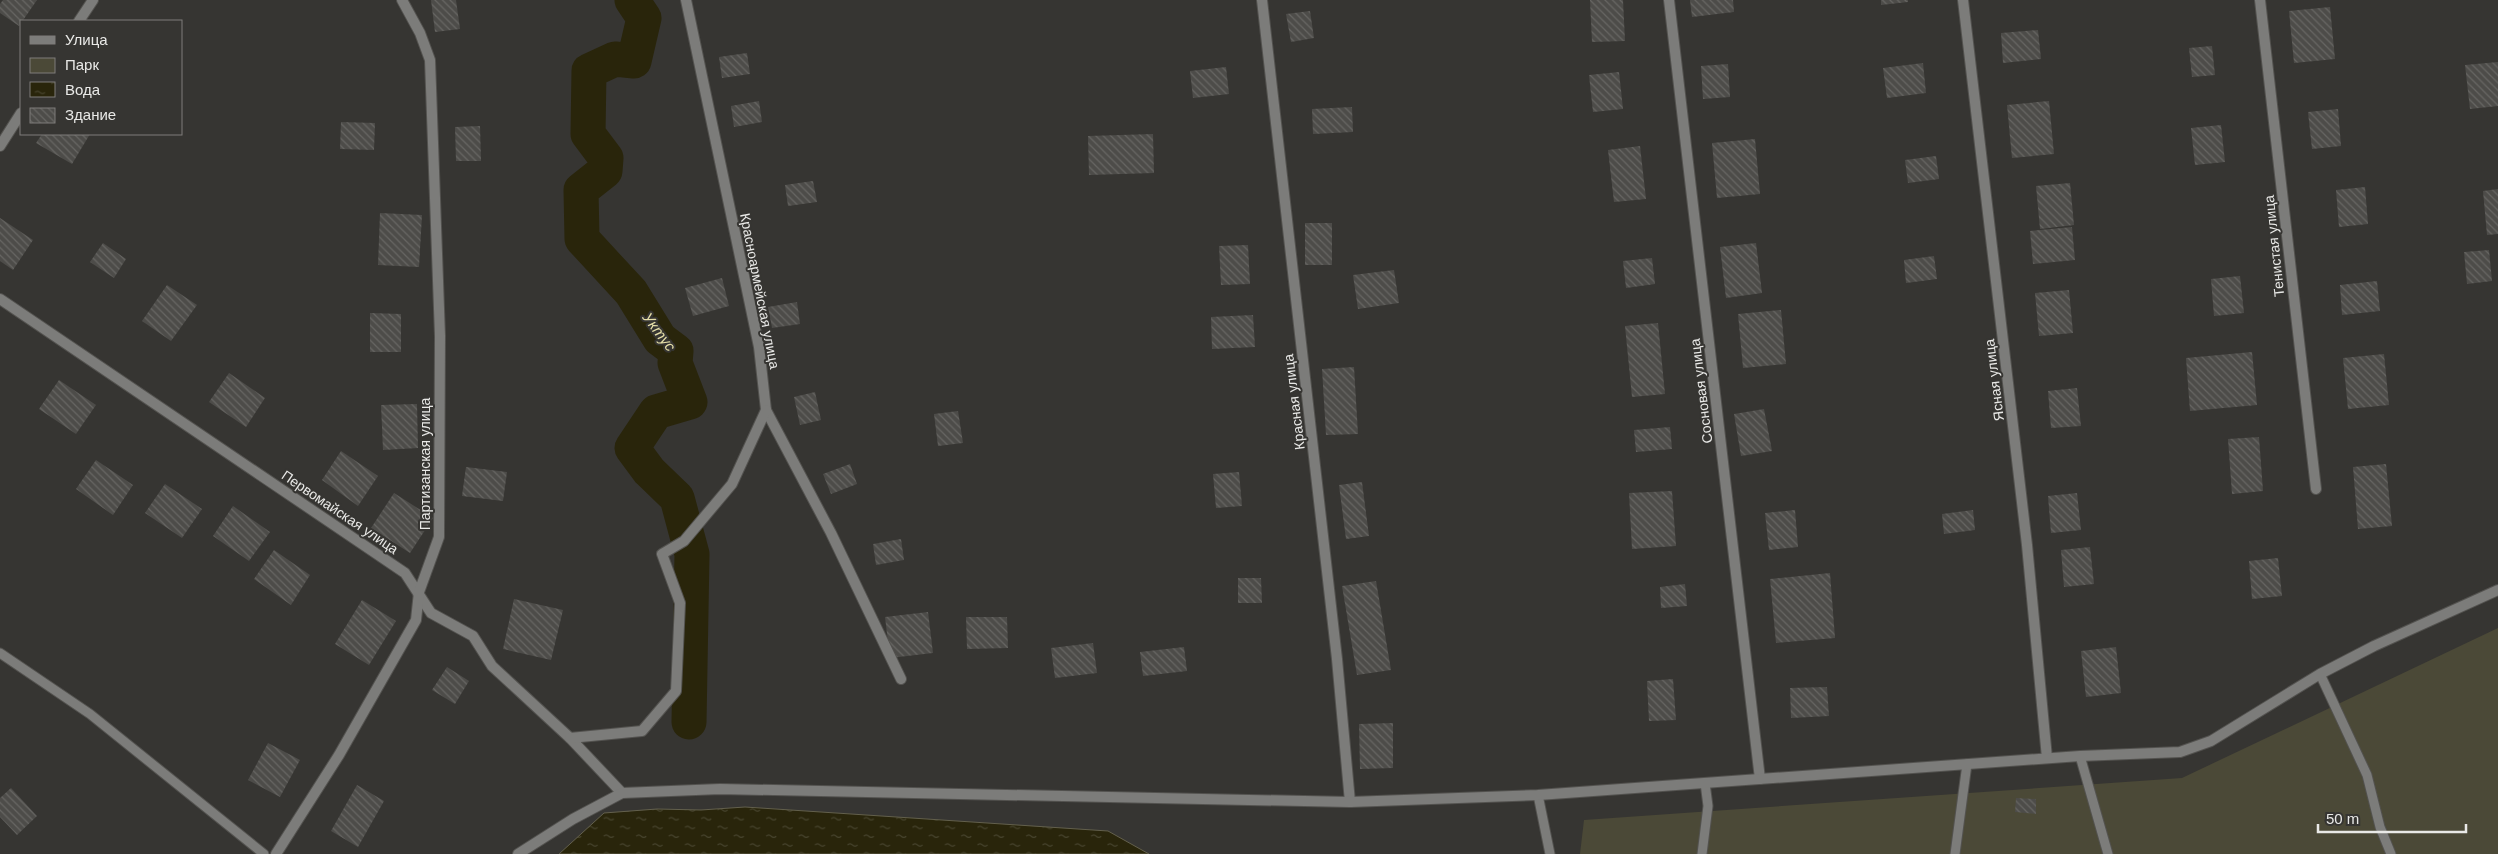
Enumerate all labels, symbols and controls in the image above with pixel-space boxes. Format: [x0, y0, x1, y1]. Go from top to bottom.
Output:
legend [20, 20, 182, 135]
text: Улица [65, 31, 108, 48]
text: Парк [65, 56, 99, 73]
text: Вода [65, 81, 101, 98]
text: Здание [65, 106, 116, 123]
street label: Тенистая улица [2261, 194, 2287, 298]
street label: Красноармейская улица [737, 212, 783, 370]
water label: Уктус [639, 308, 680, 355]
street label: Сосновая улица [1687, 337, 1715, 444]
street label: Ясная улица [1981, 338, 2007, 422]
street label: Красная улица [1280, 353, 1308, 451]
street label: Партизанская улица [417, 397, 433, 530]
street label: Первомайская улица [279, 467, 401, 557]
scale bar [2318, 802, 2466, 834]
text: 50 m [2326, 810, 2359, 827]

